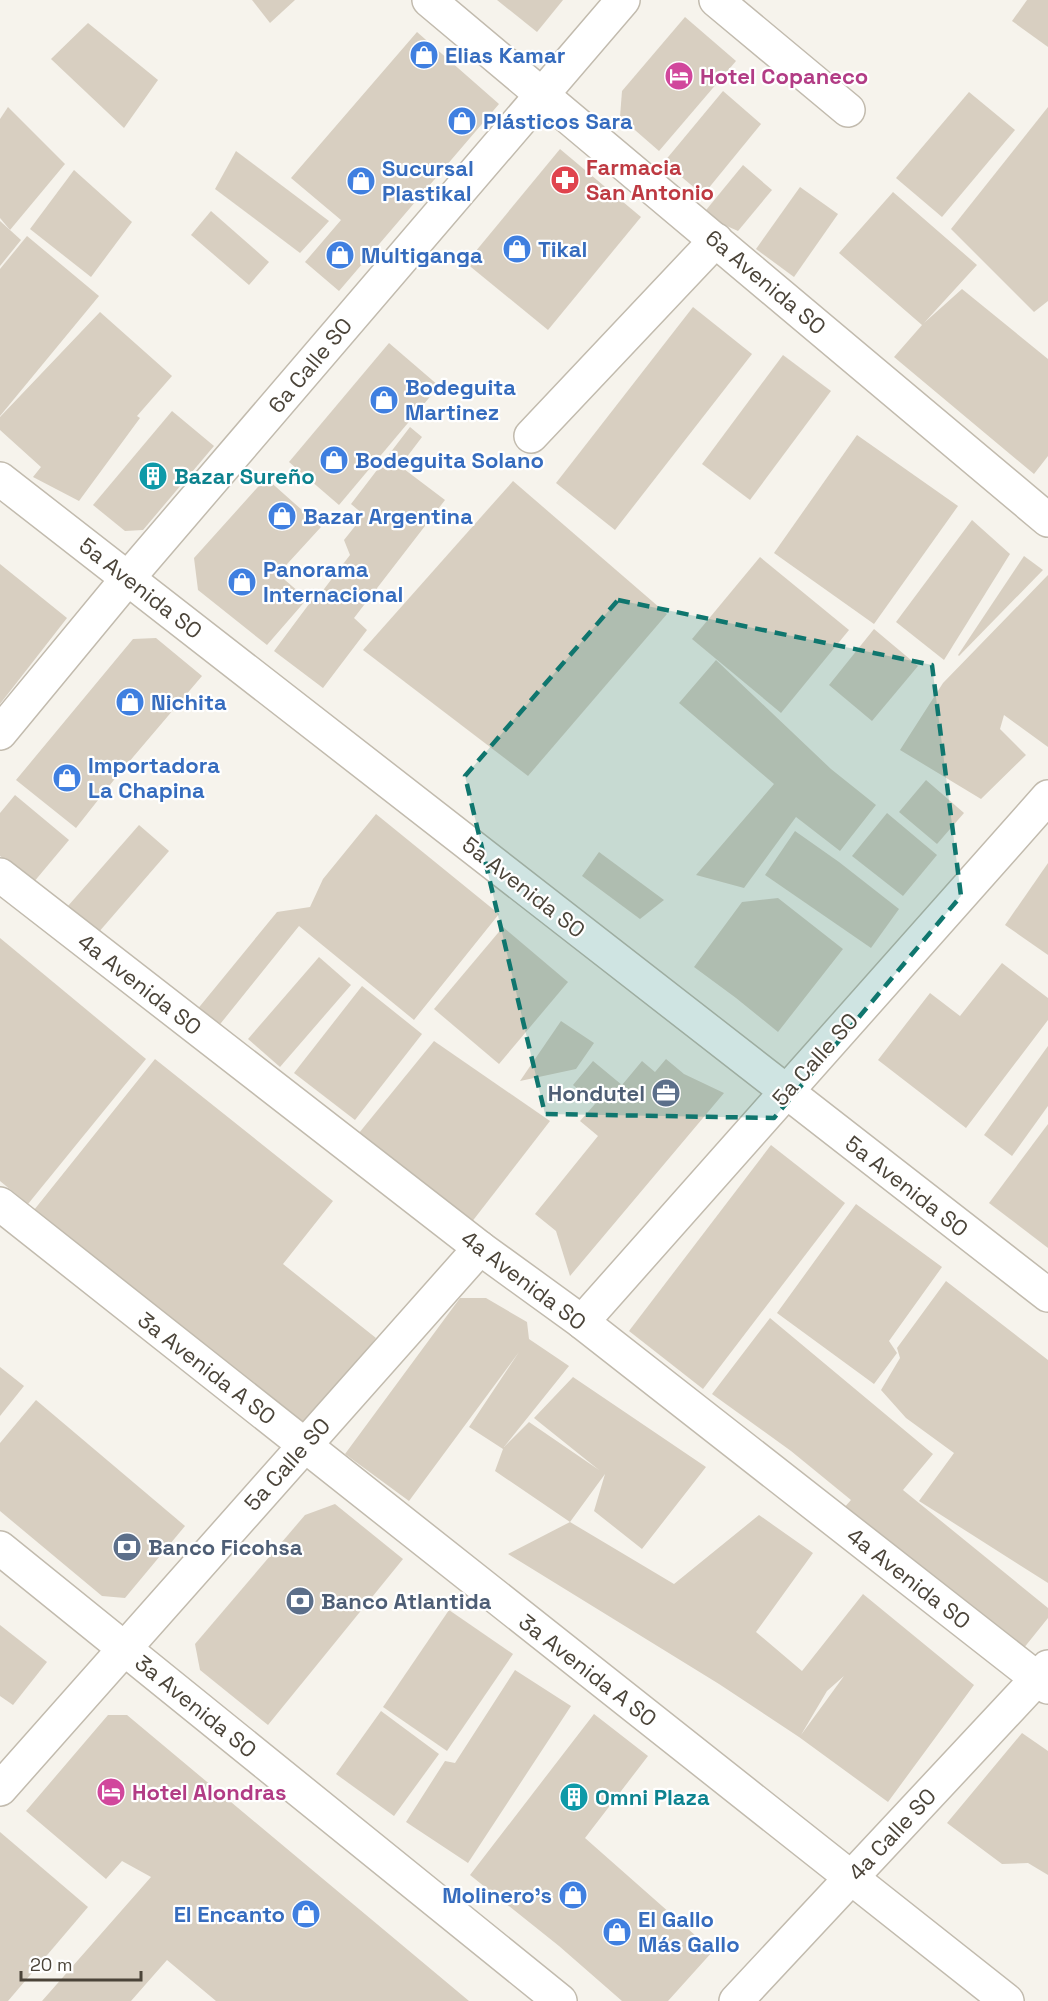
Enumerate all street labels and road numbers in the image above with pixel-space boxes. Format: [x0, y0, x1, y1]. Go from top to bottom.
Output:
street label: 6a Avenida SO [700, 223, 832, 341]
street label: 6a Calle SO [262, 311, 358, 419]
street label: 5a Avenida SO [74, 531, 208, 645]
street label: 5a Avenida SO [457, 830, 591, 944]
street label: 4a Avenida SO [73, 927, 207, 1041]
street label: 5a Calle SO [766, 1007, 864, 1111]
street label: 5a Avenida SO [840, 1129, 974, 1243]
street label: 4a Avenida SO [456, 1224, 592, 1336]
street label: 3a Avenida A SO [132, 1305, 282, 1431]
street label: 5a Calle SO [238, 1412, 336, 1516]
street label: 4a Avenida SO [842, 1521, 976, 1635]
street label: 3a Avenida A SO [513, 1607, 663, 1733]
street label: 3a Avenida SO [129, 1648, 263, 1764]
street label: 4a Calle SO [842, 1782, 942, 1886]

